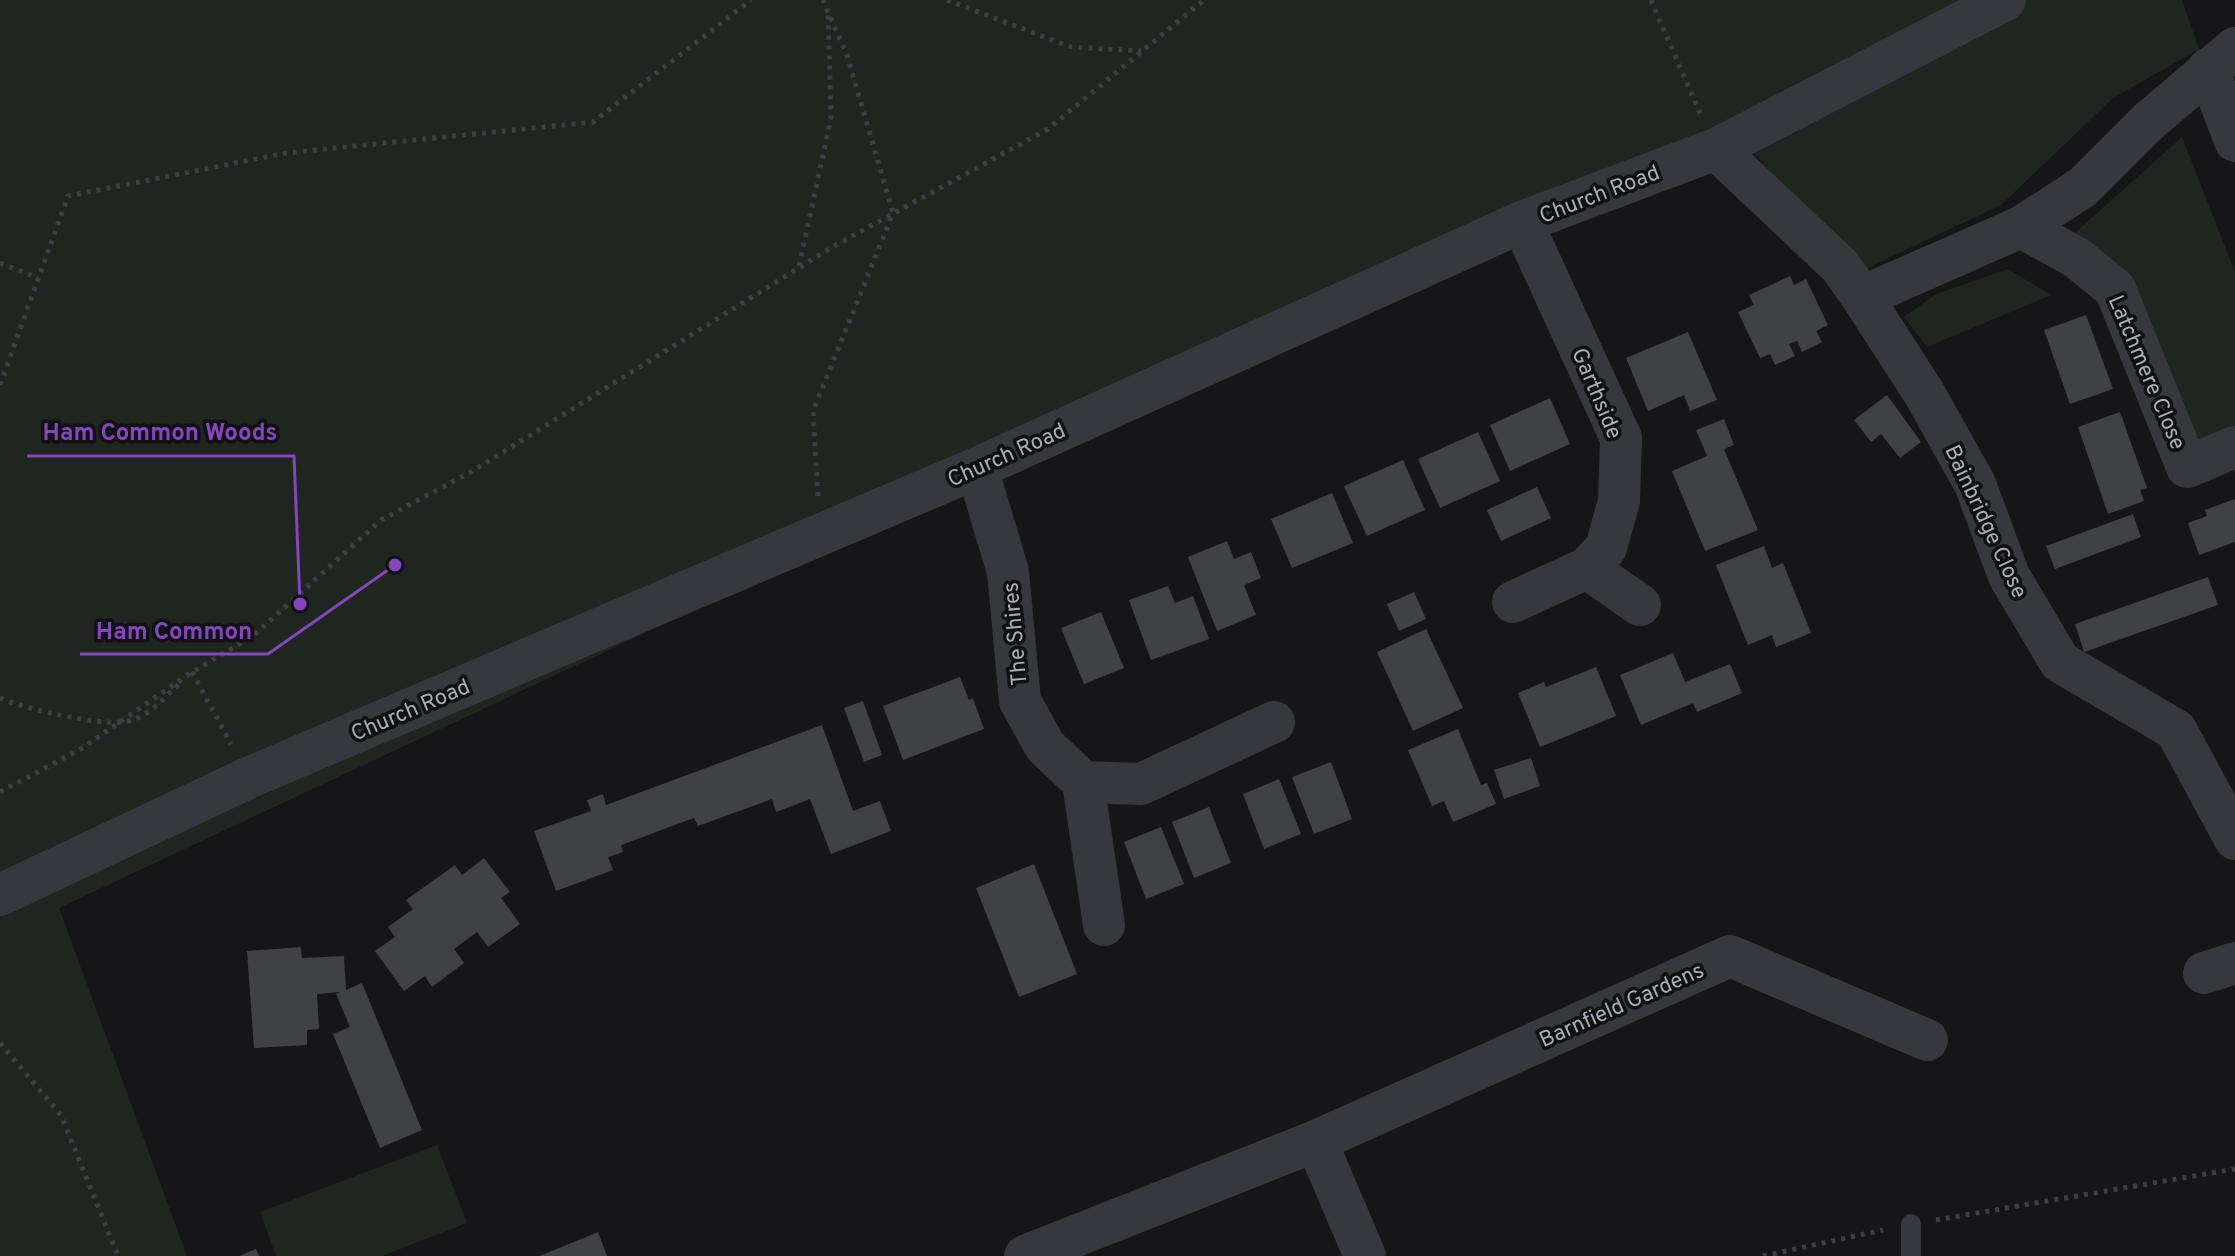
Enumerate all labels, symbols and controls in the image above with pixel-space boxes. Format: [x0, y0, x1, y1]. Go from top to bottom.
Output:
street label: Church Road [1536, 160, 1664, 231]
street label: Latchmere Close [2101, 292, 2190, 454]
street label: Garthside [1564, 344, 1627, 444]
callout: Ham Common Woods [27, 408, 294, 456]
street label: Church Road [944, 418, 1070, 494]
text: Ham Common Woods [43, 419, 277, 449]
street label: Bainbridge Close [1937, 441, 2032, 603]
street label: The Shires [999, 581, 1034, 687]
callout: Ham Common [80, 606, 268, 654]
text: Ham Common [96, 618, 252, 648]
street label: Church Road [347, 674, 475, 748]
street label: Barnfield Gardens [1535, 958, 1709, 1055]

